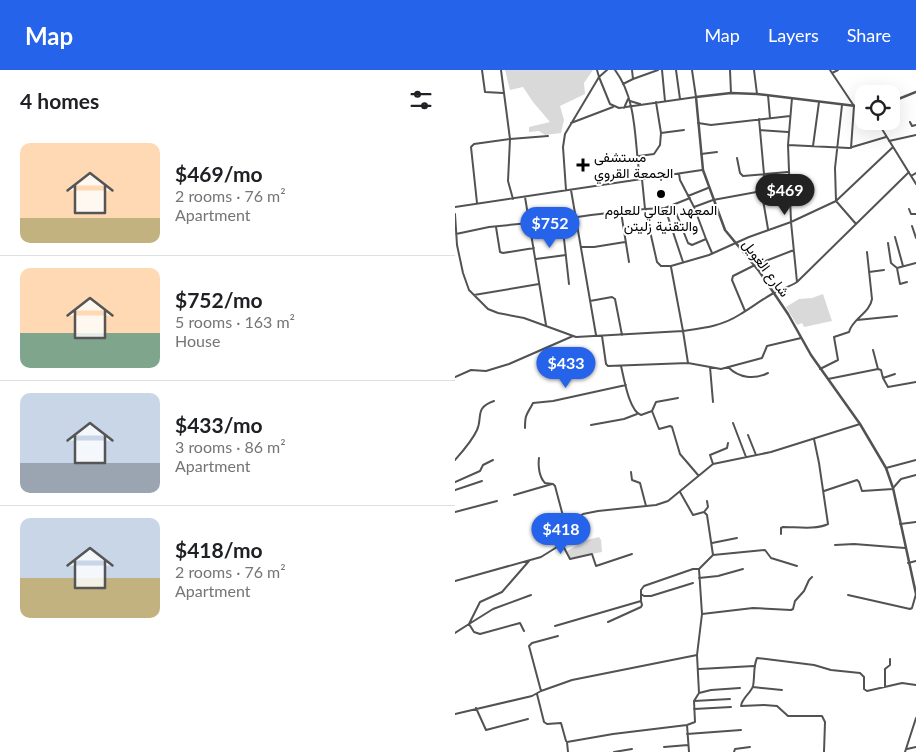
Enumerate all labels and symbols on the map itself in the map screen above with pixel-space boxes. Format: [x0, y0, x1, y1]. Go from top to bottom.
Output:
place label: مستشفى الجمعة القروي [594, 148, 673, 185]
marker: مستشفى الجمعة القروي [576, 158, 590, 172]
pin: $469 [755, 174, 815, 216]
marker: المعهد العالي للعلوم والتقنية زليتن [655, 188, 667, 200]
place label: المعهد العالي للعلوم والتقنية زليتن [605, 201, 717, 235]
pin: $752 [520, 206, 580, 249]
street label: شارع الغويل [737, 236, 793, 302]
pin: $433 [536, 346, 596, 389]
pin: $418 [531, 512, 591, 555]

